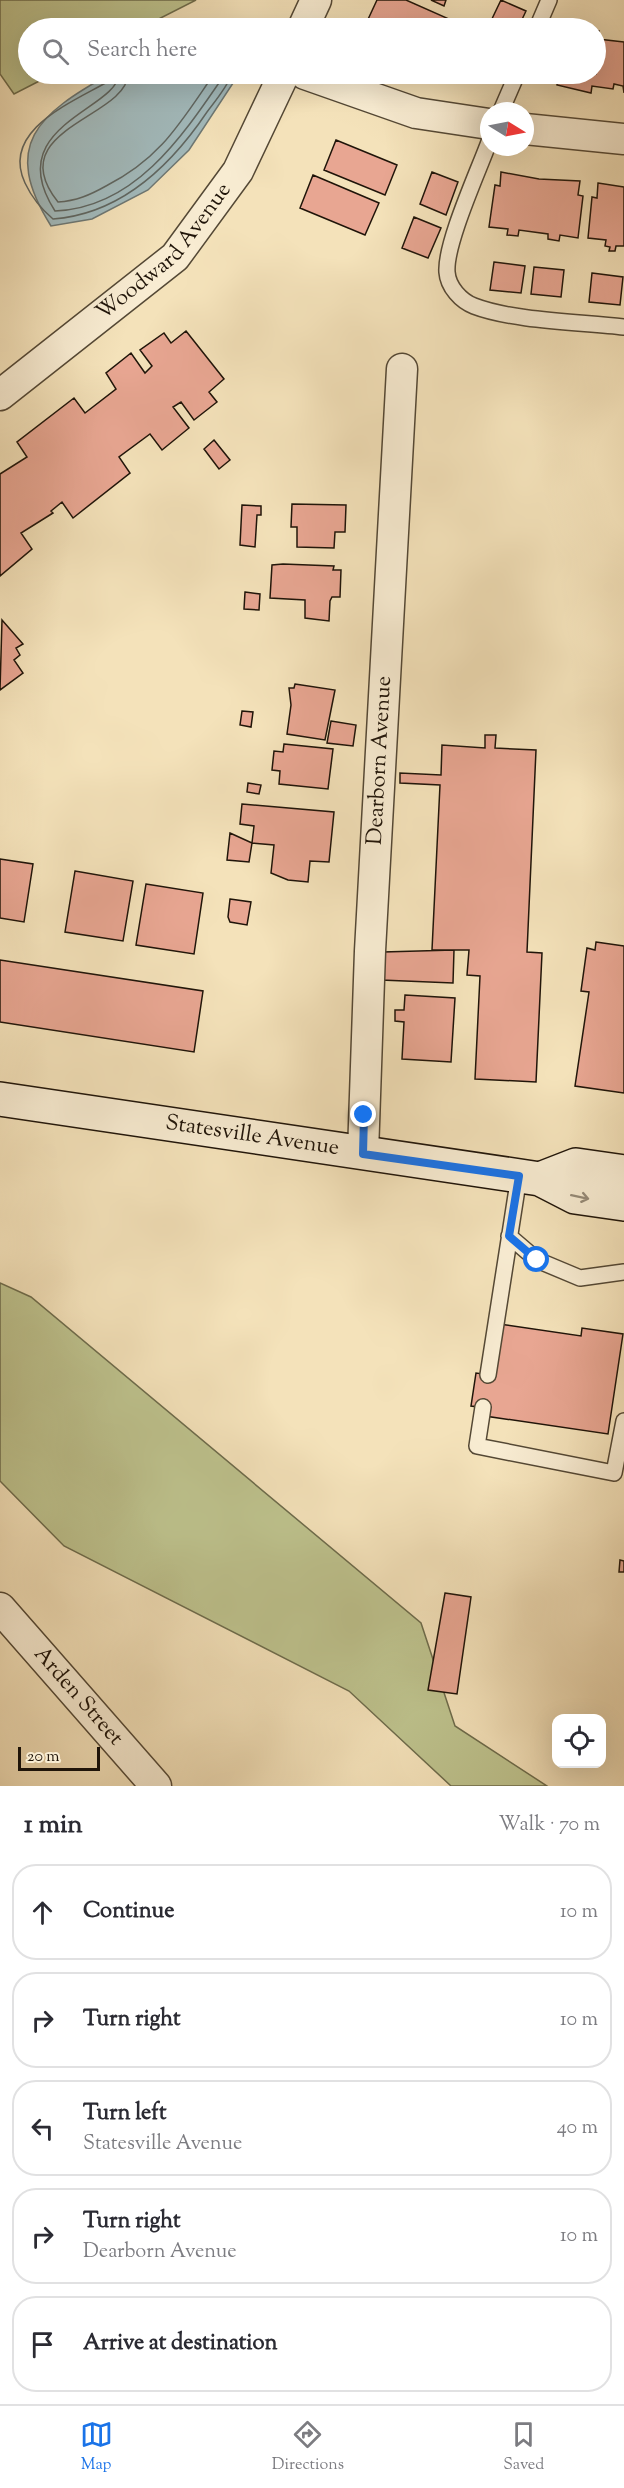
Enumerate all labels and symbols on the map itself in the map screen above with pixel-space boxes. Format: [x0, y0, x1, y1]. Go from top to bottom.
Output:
north arrow [480, 102, 534, 156]
street label: Woodward Avenue [90, 176, 240, 329]
street label: Dearborn Avenue [360, 675, 401, 846]
route end [350, 1101, 376, 1127]
street label: Statesville Avenue [163, 1108, 341, 1165]
one-way arrow [570, 1192, 589, 1203]
route start [523, 1246, 549, 1272]
street label: Arden Street [25, 1640, 131, 1754]
scale bar [18, 1744, 100, 1772]

